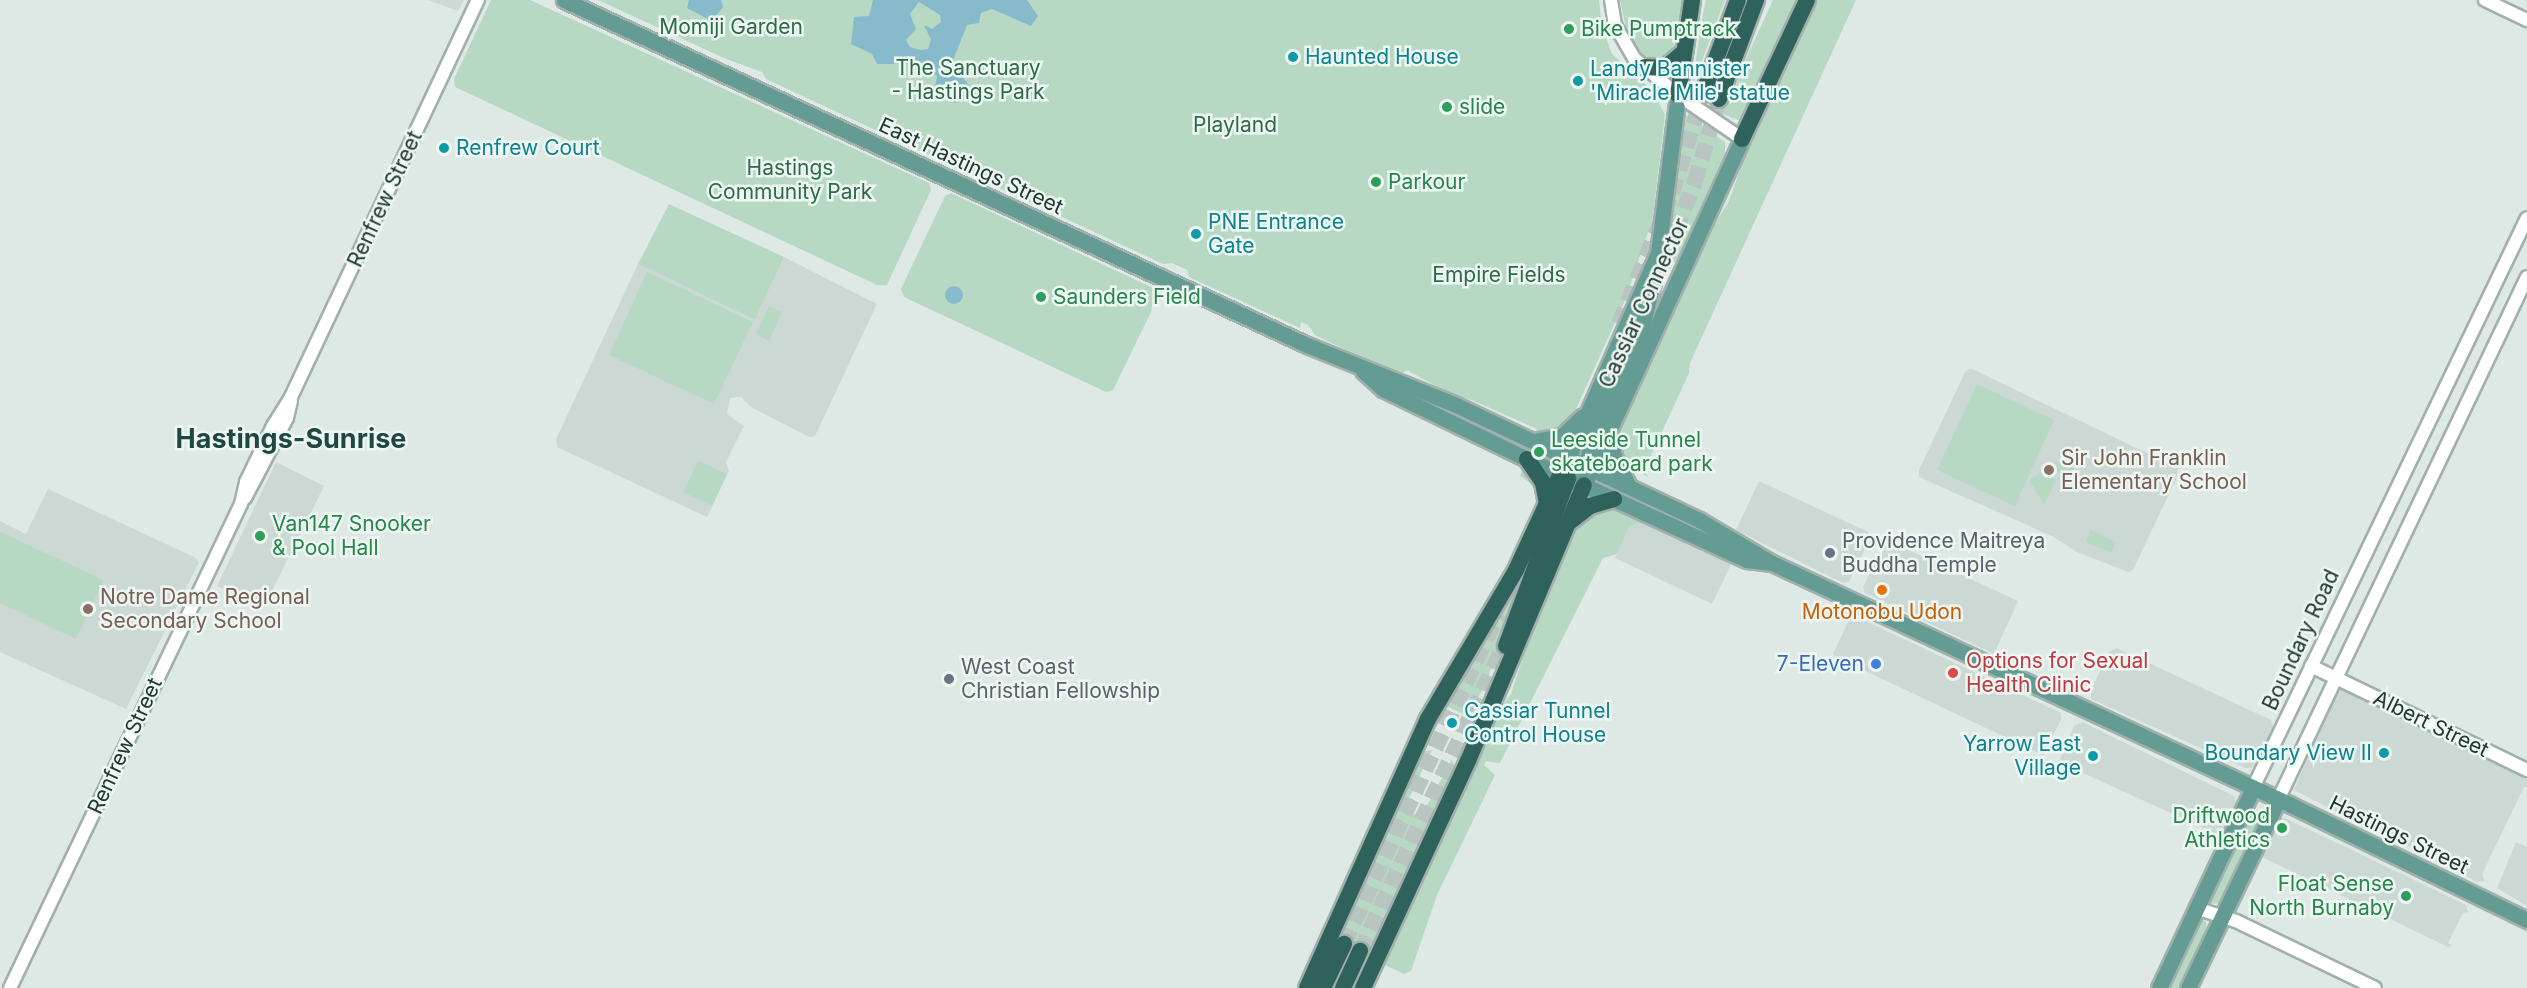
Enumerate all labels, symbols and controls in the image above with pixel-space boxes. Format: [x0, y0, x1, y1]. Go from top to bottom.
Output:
park label: Momiji Garden [659, 14, 803, 40]
place label: Bike Pumptrack [1581, 16, 1736, 42]
marker: Bike Pumptrack [1562, 22, 1576, 36]
place label: Haunted House [1305, 44, 1459, 70]
marker: Haunted House [1286, 50, 1300, 64]
park label: The Sanctuary - Hastings Park [891, 55, 1045, 105]
place label: Landy Bannister 'Miracle Mile' statue [1590, 56, 1790, 106]
marker: Landy Bannister 'Miracle Mile' statue [1571, 74, 1585, 88]
place label: slide [1459, 94, 1505, 120]
marker: slide [1440, 100, 1454, 114]
street label: East Hastings Street [875, 112, 1067, 220]
park label: Playland [1193, 112, 1277, 138]
street label: Renfrew Street [342, 127, 428, 271]
place label: Renfrew Court [456, 135, 600, 161]
marker: Renfrew Court [437, 141, 451, 155]
park label: Hastings Community Park [708, 155, 872, 205]
place label: Parkour [1388, 169, 1465, 195]
marker: Parkour [1369, 175, 1383, 189]
place label: PNE Entrance Gate [1208, 209, 1344, 259]
street label: Cassiar Connector [1594, 214, 1694, 392]
marker: PNE Entrance Gate [1189, 227, 1203, 241]
park label: Empire Fields [1432, 262, 1566, 288]
place label: Saunders Field [1053, 284, 1201, 310]
marker: Saunders Field [1034, 290, 1048, 304]
district label: Hastings-Sunrise [176, 423, 406, 455]
place label: Leeside Tunnel skateboard park [1551, 427, 1713, 477]
marker: Leeside Tunnel skateboard park [1532, 445, 1546, 459]
place label: Sir John Franklin Elementary School [2061, 445, 2247, 495]
marker: Sir John Franklin Elementary School [2042, 463, 2056, 477]
place label: Van147 Snooker & Pool Hall [272, 511, 431, 561]
place label: Providence Maitreya Buddha Temple [1842, 528, 2045, 578]
marker: Van147 Snooker & Pool Hall [253, 529, 267, 543]
marker: Providence Maitreya Buddha Temple [1823, 546, 1837, 560]
street label: Boundary Road [2257, 566, 2345, 714]
marker: Motonobu Udon [1875, 583, 1889, 597]
place label: Notre Dame Regional Secondary School [100, 584, 310, 634]
place label: Motonobu Udon [1802, 599, 1962, 625]
marker: Notre Dame Regional Secondary School [81, 602, 95, 616]
place label: Options for Sexual Health Clinic [1966, 648, 2148, 698]
place label: 7-Eleven [1777, 651, 1864, 677]
place label: West Coast Christian Fellowship [961, 654, 1160, 704]
marker: 7-Eleven [1869, 657, 1883, 671]
marker: Options for Sexual Health Clinic [1944, 664, 1962, 682]
marker: West Coast Christian Fellowship [942, 672, 956, 686]
street label: Renfrew Street [82, 674, 168, 818]
street label: Albert Street [2369, 685, 2493, 763]
place label: Cassiar Tunnel Control House [1464, 698, 1611, 748]
marker: Cassiar Tunnel Control House [1445, 716, 1459, 730]
place label: Yarrow East Village [1963, 731, 2081, 781]
place label: Boundary View II [2204, 740, 2372, 766]
marker: Boundary View II [2377, 746, 2391, 760]
marker: Yarrow East Village [2086, 749, 2100, 763]
street label: Hastings Street [2325, 790, 2473, 880]
place label: Driftwood Athletics [2172, 803, 2270, 853]
marker: Driftwood Athletics [2275, 821, 2289, 835]
place label: Float Sense North Burnaby [2249, 871, 2394, 921]
marker: Float Sense North Burnaby [2399, 889, 2413, 903]

